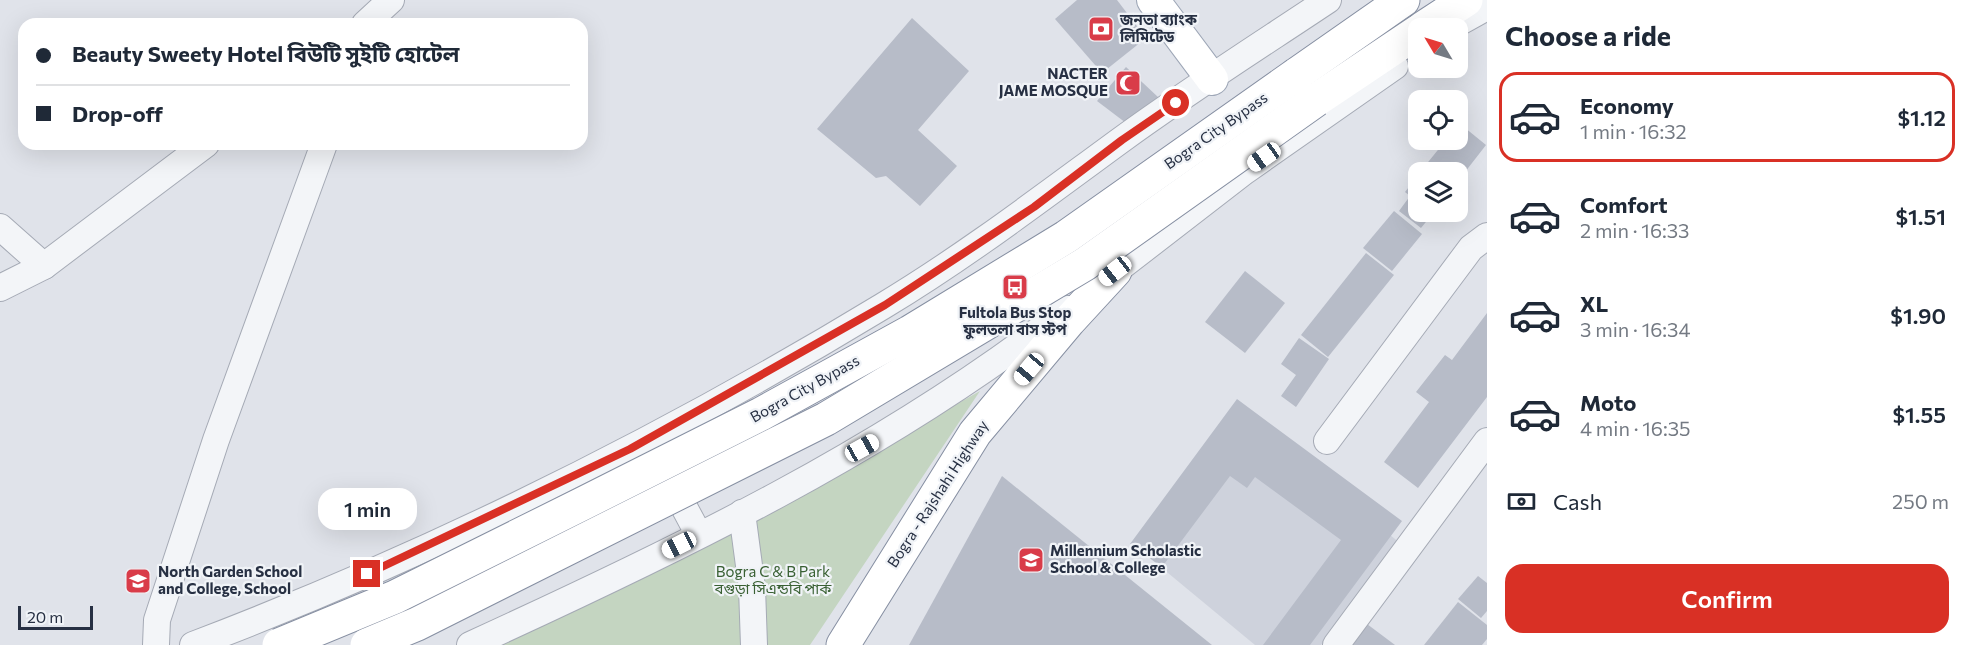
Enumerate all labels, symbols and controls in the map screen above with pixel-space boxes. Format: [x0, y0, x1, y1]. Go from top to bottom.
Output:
place label: জনতা ব্যাংক লিমিটেড [1119, 10, 1198, 45]
bank icon: জনতা ব্যাংক লিমিটেড [1086, 14, 1116, 44]
north arrow [1408, 18, 1468, 78]
map controls [1408, 18, 1468, 222]
text: Choose a ride [1505, 19, 1671, 52]
text: Beauty Sweety Hotel বিউটি সুইটি হোটেল [72, 40, 460, 67]
place label: NACTER JAME MOSQUE [999, 64, 1109, 99]
mosque icon: NACTER JAME MOSQUE [1113, 68, 1143, 98]
street label: Bogra City Bypass [1160, 88, 1271, 173]
route start [1162, 89, 1189, 116]
button: locate [1408, 90, 1468, 150]
icon: car [1508, 90, 1562, 144]
text: Economy [1580, 92, 1674, 119]
text: Drop-off [72, 100, 163, 127]
text: $1.12 [1898, 104, 1946, 131]
text: 1 min · 16:32 [1580, 119, 1687, 143]
car [1244, 139, 1284, 175]
button: layers [1408, 162, 1468, 222]
icon: car [1508, 189, 1562, 243]
text: Comfort [1580, 191, 1668, 218]
text: $1.51 [1896, 203, 1946, 230]
text: 2 min · 16:33 [1580, 218, 1690, 242]
car [1095, 253, 1135, 289]
bus stop icon: Fultola Bus Stop ফুলতলা বাস স্টপ [1000, 272, 1030, 302]
icon: car [1508, 288, 1562, 342]
text: XL [1580, 290, 1608, 317]
text: $1.90 [1890, 302, 1946, 329]
place label: Fultola Bus Stop ফুলতলা বাস স্টপ [959, 303, 1071, 340]
text: 3 min · 16:34 [1580, 317, 1691, 341]
car [1011, 349, 1047, 389]
street label: Bogra City Bypass [747, 351, 862, 426]
icon: car [1508, 387, 1562, 441]
text: Moto [1580, 389, 1636, 416]
text: $1.55 [1893, 401, 1946, 428]
street label: Bogra - Rajshahi Highway [883, 416, 992, 570]
text: 4 min · 16:35 [1580, 416, 1691, 440]
car [842, 431, 882, 465]
icon: cash [1505, 485, 1538, 518]
callout: 1 min [318, 487, 416, 529]
text: Cash [1553, 488, 1602, 515]
text: 250 m [1892, 489, 1949, 513]
text: 1 min [344, 497, 391, 521]
car [659, 529, 699, 561]
place label: Millennium Scholastic School & College [1050, 541, 1201, 576]
school or university icon: Millennium Scholastic School & College [1016, 545, 1046, 575]
route end [353, 560, 380, 587]
place label: North Garden School and College, School [158, 562, 302, 597]
park label: Bogra C & B Park বগুড়া সিএন্ডবি পার্ক [714, 562, 832, 597]
button: Confirm [1505, 564, 1949, 633]
school or university icon: North Garden School and College, School [123, 566, 153, 596]
scale bar [18, 603, 93, 630]
text: 20 m [27, 607, 63, 626]

